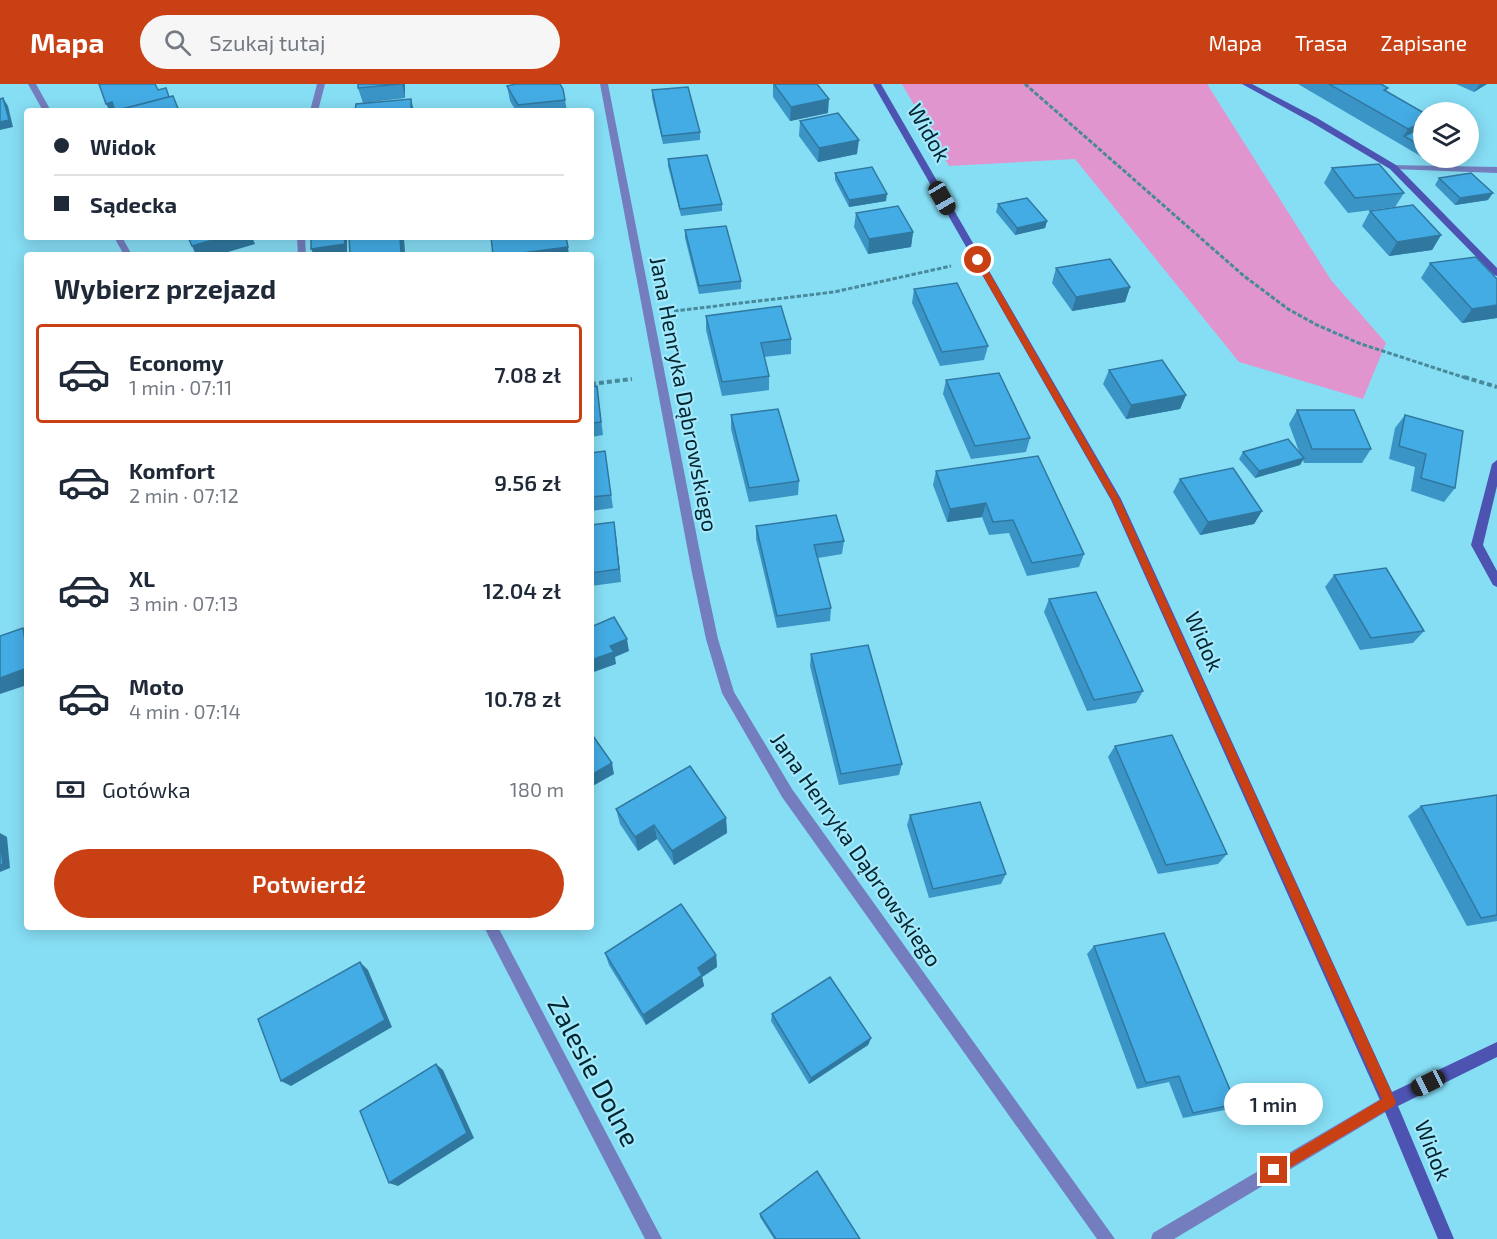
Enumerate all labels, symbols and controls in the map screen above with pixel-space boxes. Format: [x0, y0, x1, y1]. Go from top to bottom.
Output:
search box [140, 15, 560, 69]
text: Mapa [30, 25, 104, 59]
icon: search [161, 26, 194, 59]
text: Szukaj tutaj [209, 29, 326, 55]
text: Mapa [1208, 30, 1262, 55]
text: Trasa [1295, 30, 1348, 55]
text: Zapisane [1381, 30, 1467, 55]
street label: Widok [903, 98, 957, 166]
map controls [1413, 102, 1479, 168]
button: layers [1413, 102, 1479, 168]
text: Widok [90, 133, 156, 159]
car [925, 178, 959, 218]
text: Sądecka [90, 191, 177, 217]
route start [964, 246, 991, 273]
street label: Jana Henryka Dąbrowskiego [646, 254, 724, 534]
text: Wybierz przejazd [54, 272, 276, 304]
icon: car [57, 347, 111, 401]
text: Economy [129, 349, 224, 375]
text: 7.08 zł [494, 361, 561, 387]
text: 1 min · 07:11 [129, 375, 232, 399]
icon: car [57, 455, 111, 509]
text: Komfort [129, 457, 215, 483]
text: 9.56 zł [494, 469, 561, 495]
text: 2 min · 07:12 [129, 483, 239, 507]
icon: car [57, 563, 111, 617]
text: XL [129, 565, 155, 591]
text: 12.04 zł [483, 577, 561, 603]
text: 3 min · 07:13 [129, 591, 238, 615]
street label: Widok [1180, 607, 1230, 675]
icon: car [57, 671, 111, 725]
text: Moto [129, 673, 184, 699]
text: 10.78 zł [485, 685, 561, 711]
text: 4 min · 07:14 [129, 699, 241, 723]
street label: Jana Henryka Dąbrowskiego [766, 727, 948, 971]
icon: cash [54, 773, 87, 806]
text: Gotówka [102, 776, 191, 802]
text: 180 m [510, 777, 564, 801]
button: Potwierdź [54, 849, 564, 918]
street label: Zalesie Dolne [542, 991, 648, 1151]
car [1408, 1067, 1448, 1099]
callout: 1 min [1224, 1083, 1324, 1125]
text: 1 min [1250, 1092, 1297, 1116]
street label: Widok [1410, 1116, 1458, 1184]
route end [1260, 1156, 1287, 1183]

